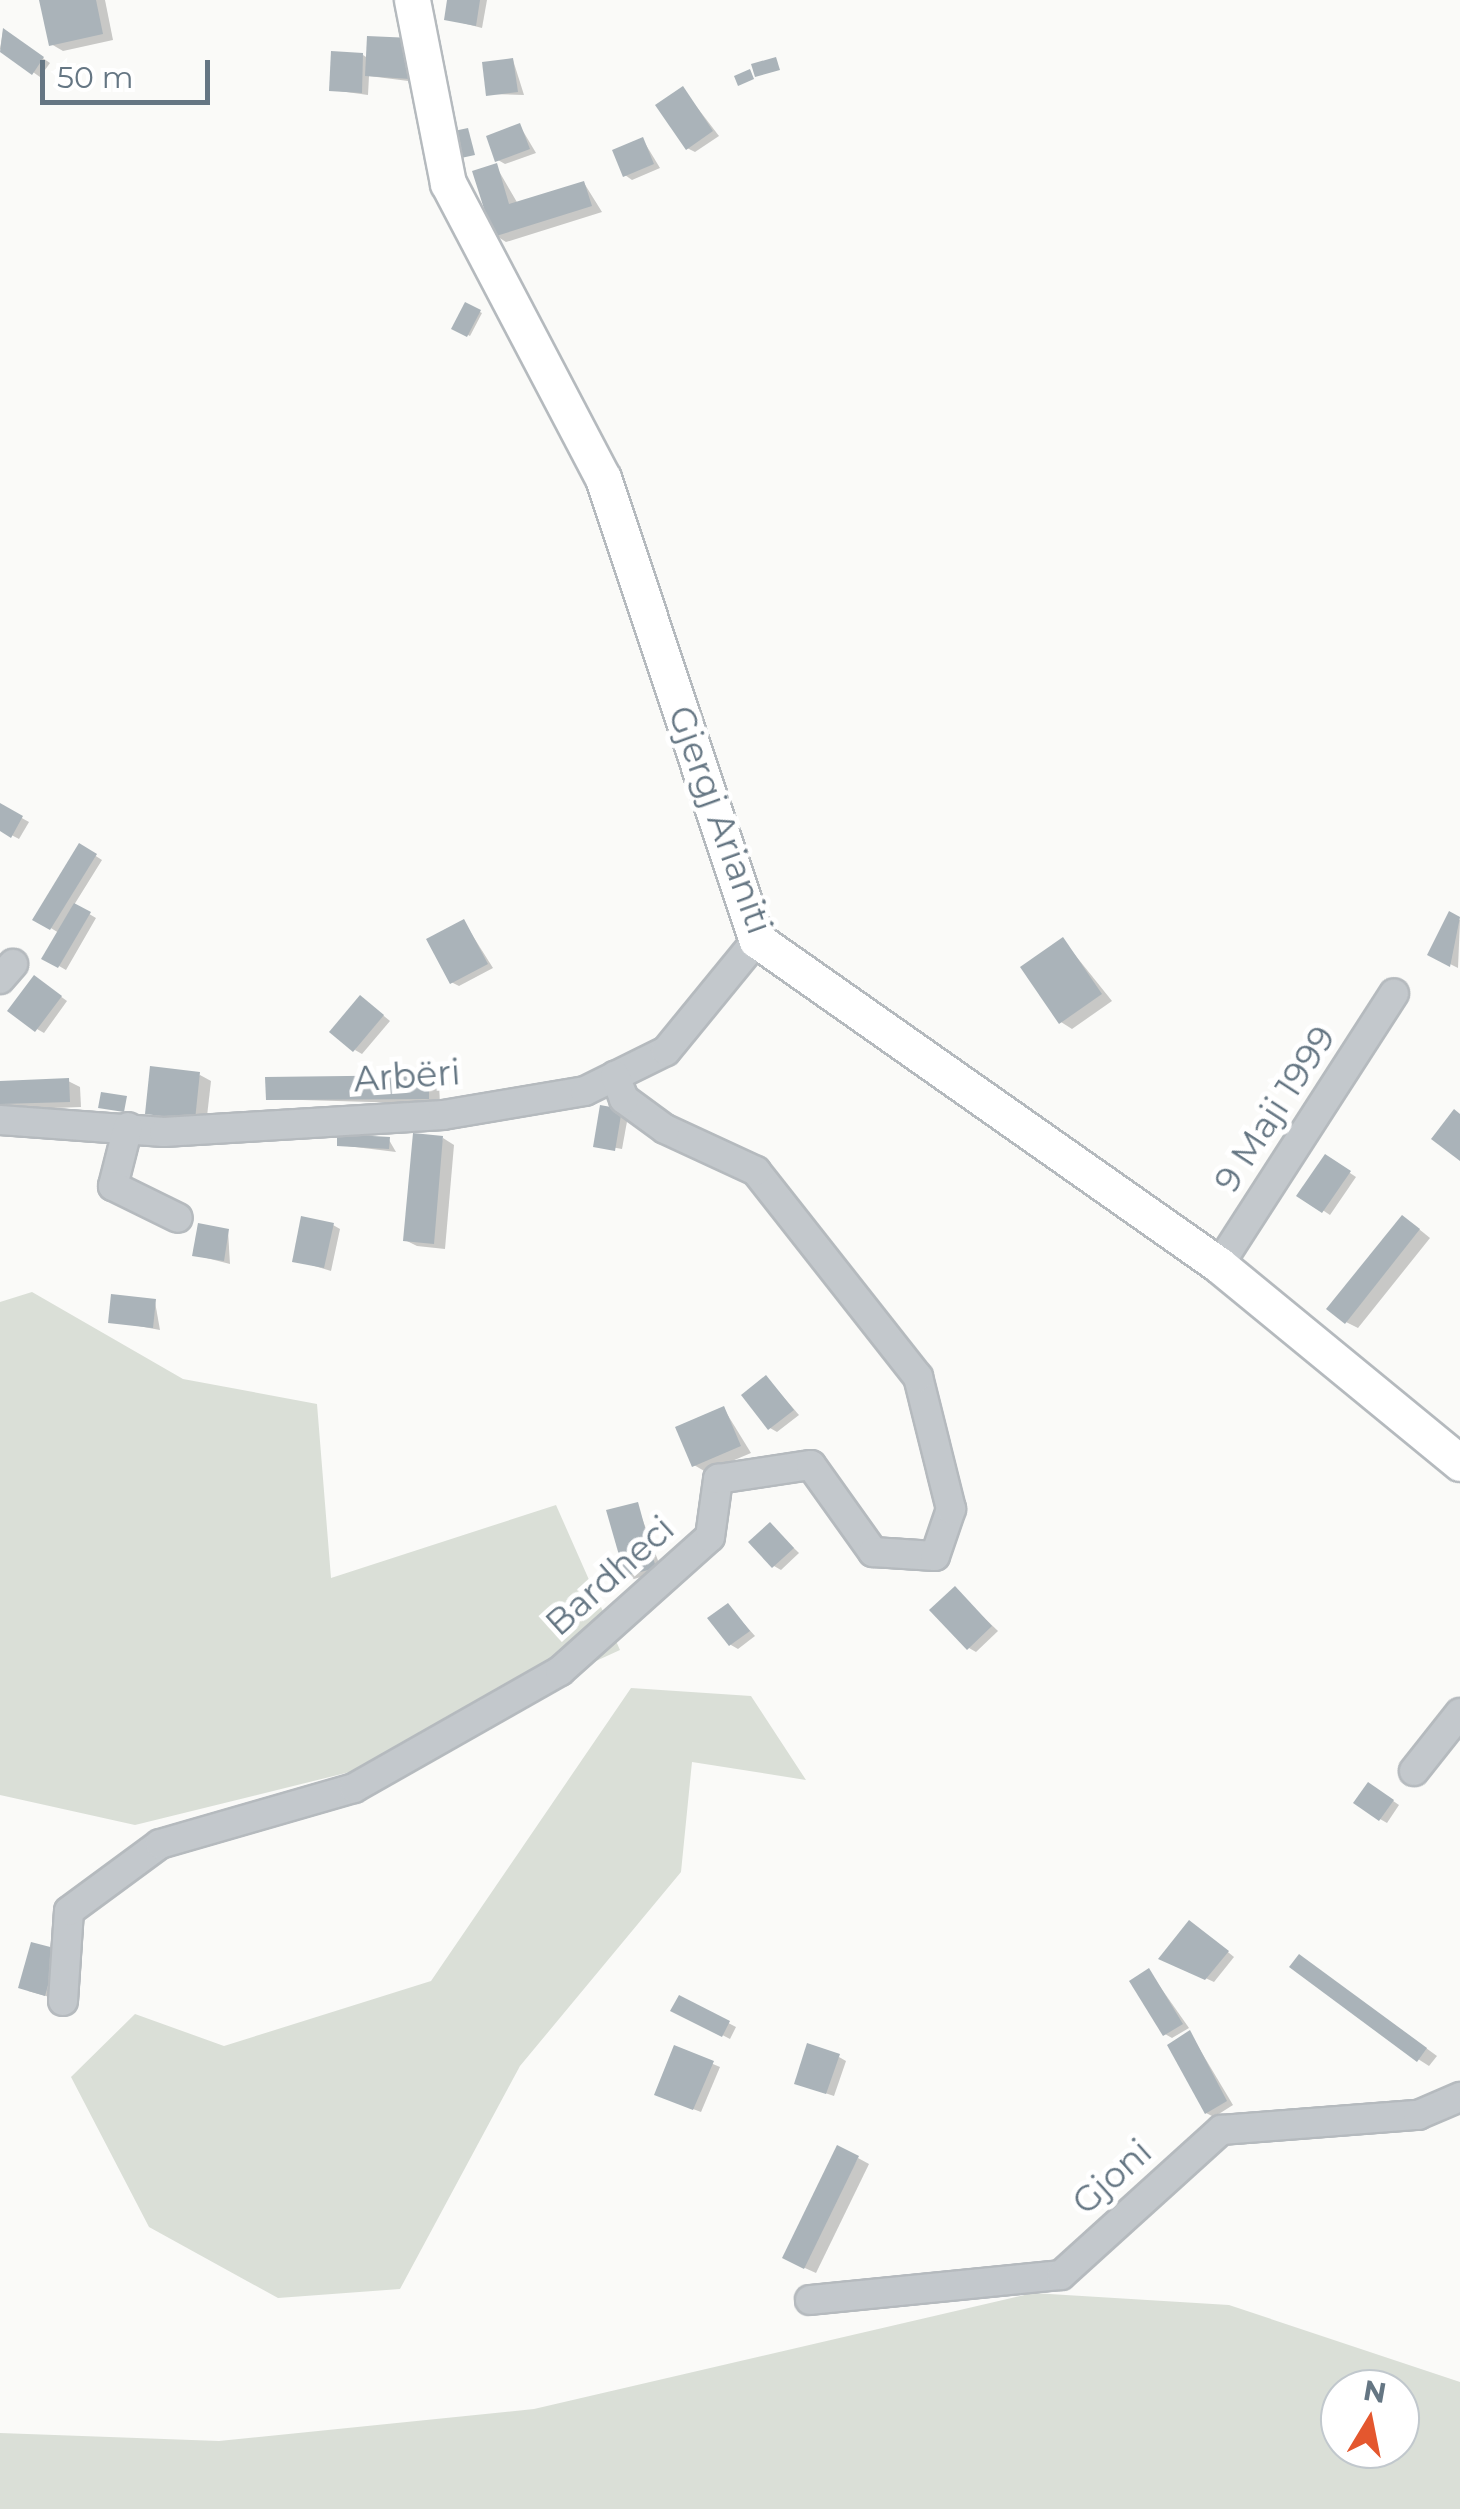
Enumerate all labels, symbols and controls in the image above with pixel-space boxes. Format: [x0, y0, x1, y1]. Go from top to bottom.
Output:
scale bar [45, 40, 215, 102]
text: 50 m [57, 59, 134, 96]
street label: Gjergj Arianiti [659, 700, 781, 940]
street label: 9 Maji 1999 [1206, 1018, 1344, 1200]
street label: Arbëri [352, 1051, 462, 1101]
street label: Bardheci [537, 1508, 683, 1644]
street label: Gjoni [1064, 2131, 1160, 2223]
north arrow [1320, 2369, 1420, 2469]
text: N [1361, 2373, 1389, 2410]

